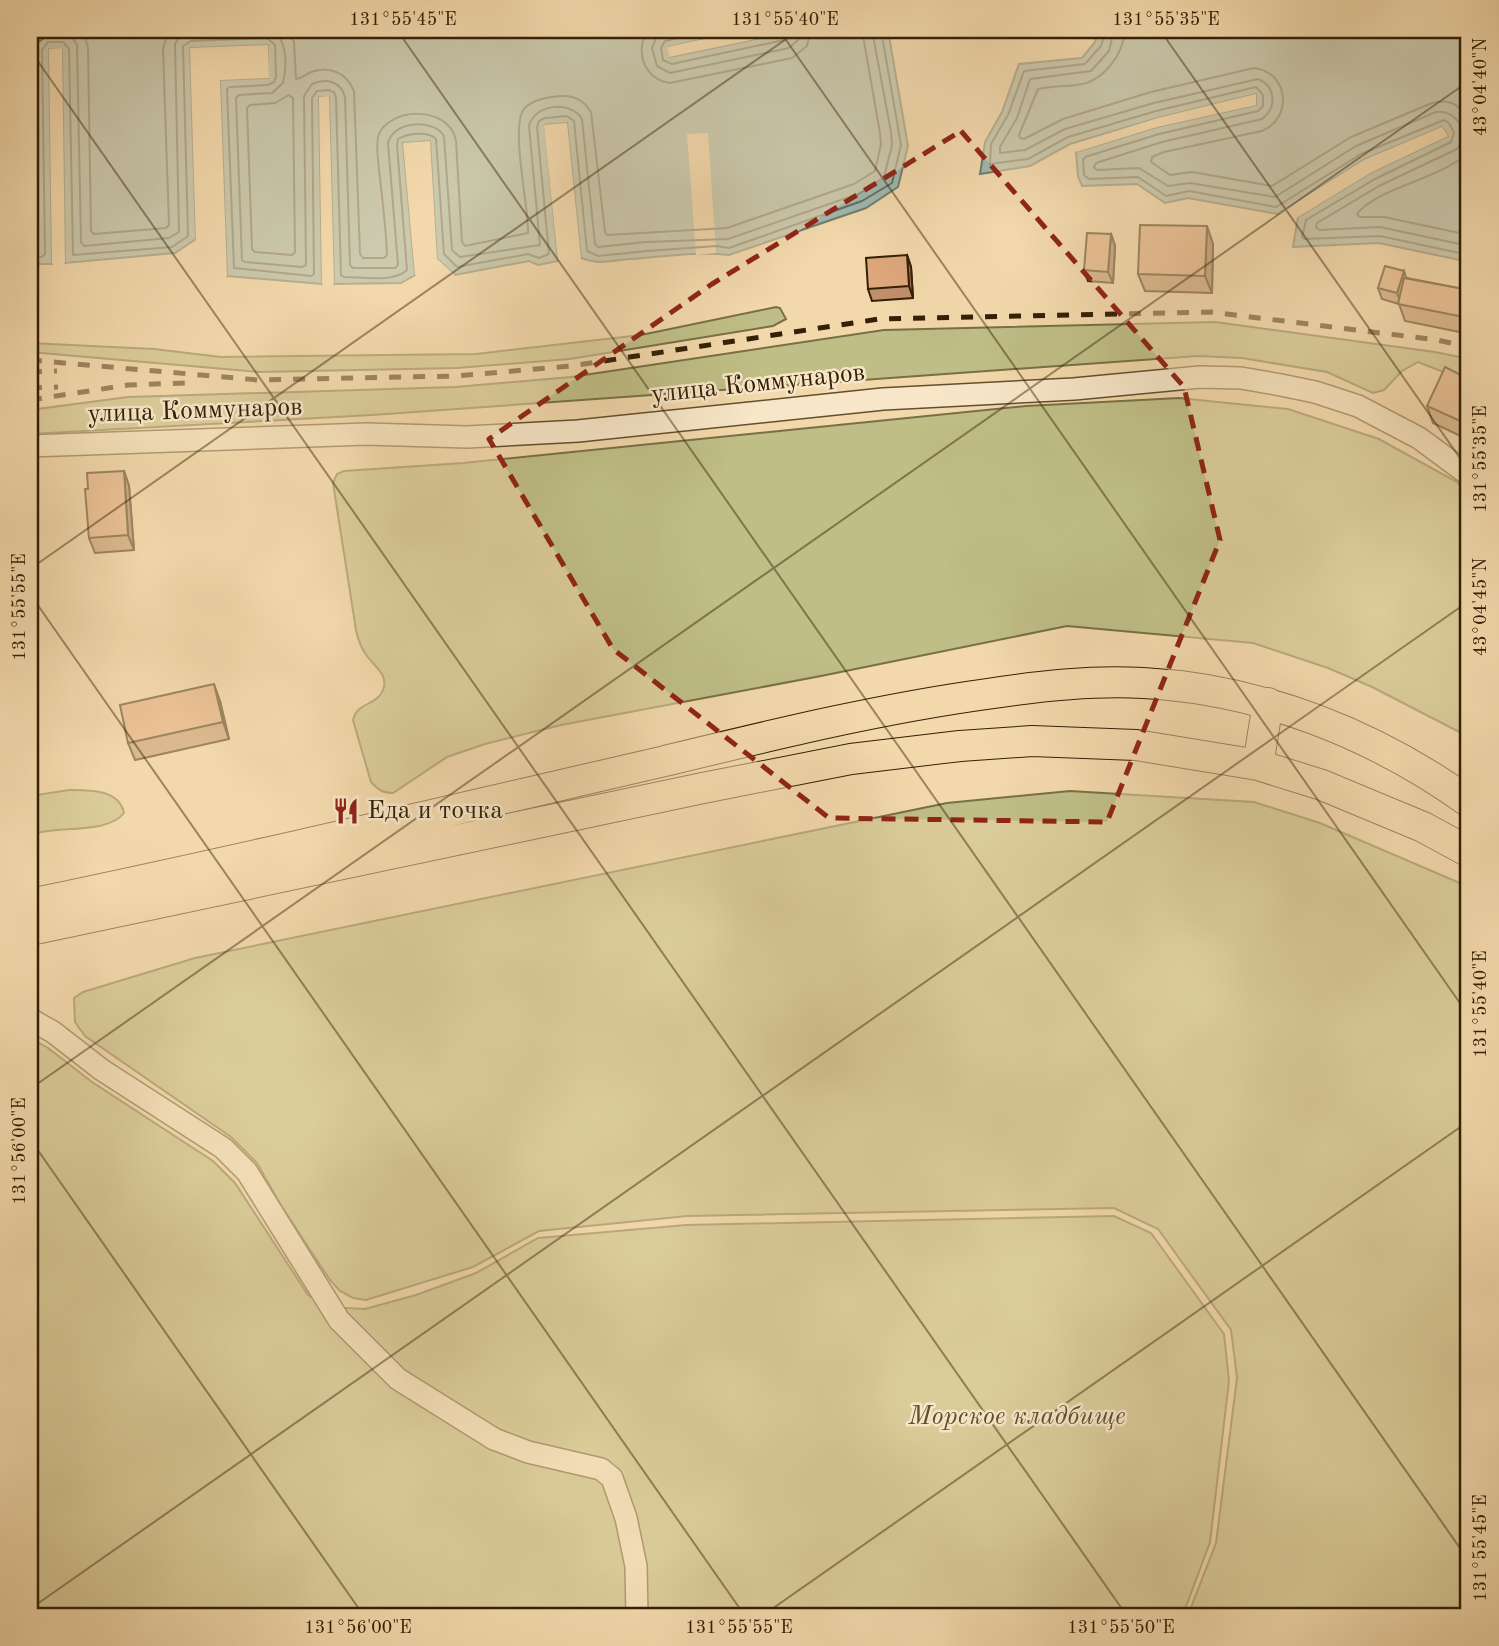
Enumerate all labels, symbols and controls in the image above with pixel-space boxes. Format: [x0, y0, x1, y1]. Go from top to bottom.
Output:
text: 131°55'45"E [349, 11, 457, 29]
text: 131°55'40"E [731, 11, 839, 29]
text: 131°55'35"E [1112, 11, 1220, 29]
text: 43°04'40"N [1472, 38, 1490, 136]
street label: улица Коммунаров [650, 360, 866, 408]
street label: улица Коммунаров [87, 394, 303, 428]
text: 131°55'35"E [1472, 405, 1490, 513]
text: 131°55'55"E [11, 553, 29, 661]
text: 43°04'45"N [1472, 558, 1490, 656]
restaurant icon: Еда и точка [331, 796, 361, 826]
place label: Еда и точка [367, 798, 503, 824]
text: 131°55'40"E [1472, 950, 1490, 1058]
text: 131°56'00"E [11, 1097, 29, 1205]
park label: Морское кладбище [907, 1404, 1126, 1430]
text: 131°55'45"E [1472, 1494, 1490, 1602]
text: 131°56'00"E [304, 1619, 412, 1637]
text: 131°55'55"E [685, 1619, 793, 1637]
text: 131°55'50"E [1067, 1619, 1175, 1637]

